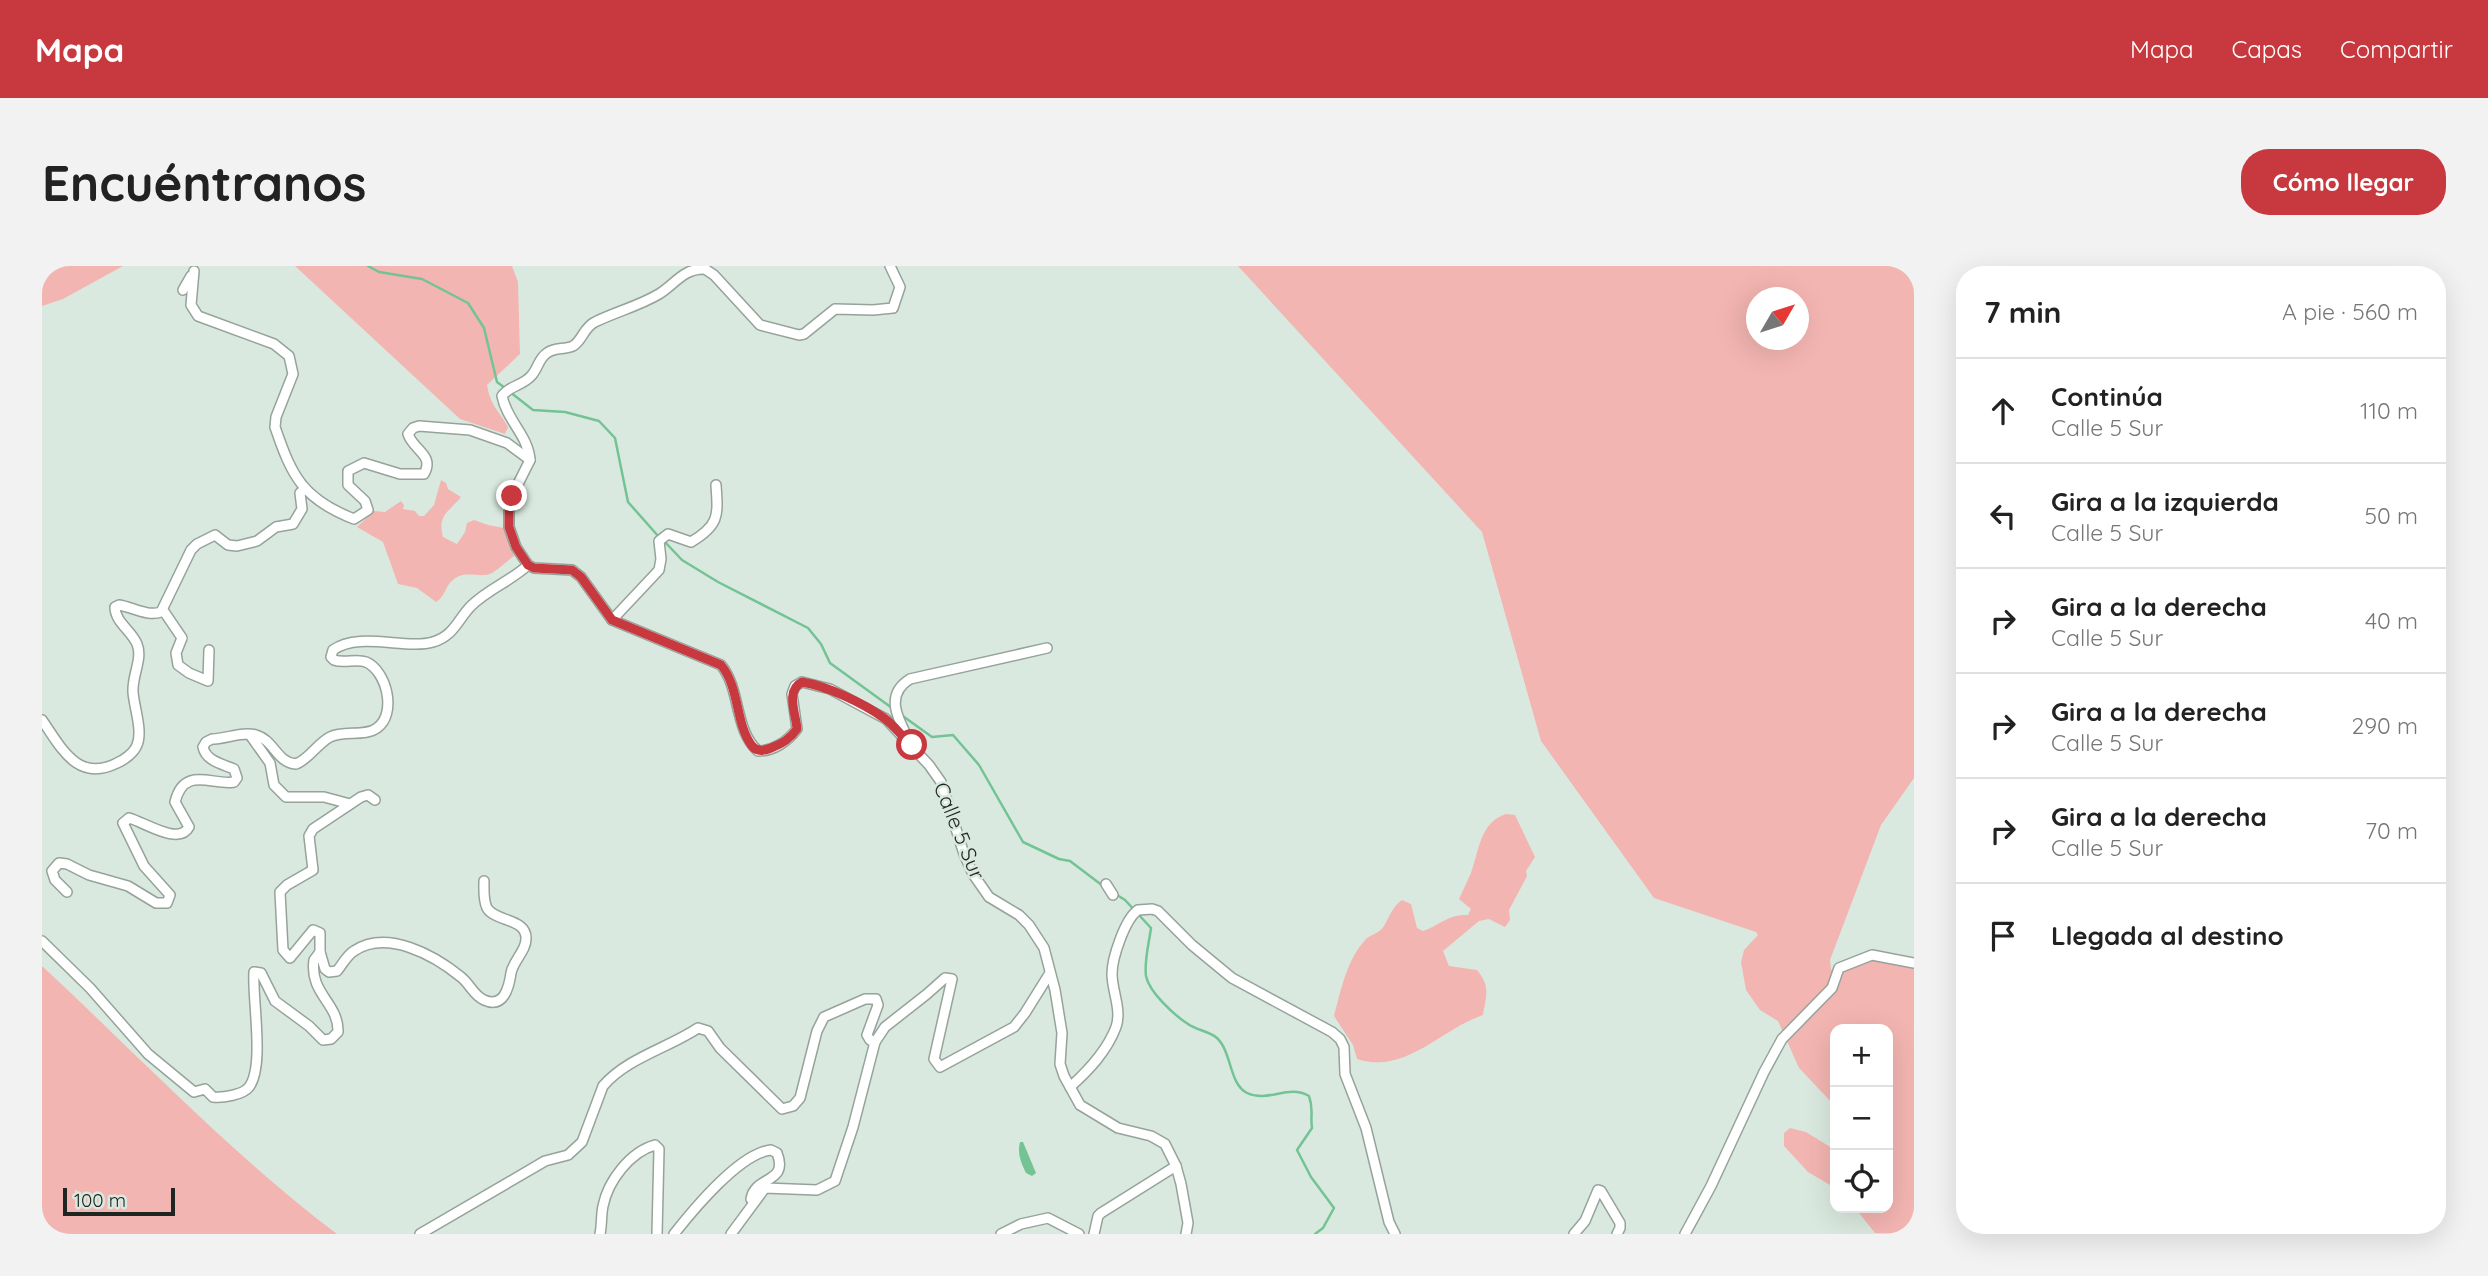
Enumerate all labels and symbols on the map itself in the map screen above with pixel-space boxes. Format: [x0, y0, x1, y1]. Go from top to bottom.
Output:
north arrow [1746, 287, 1809, 350]
route end [496, 480, 527, 511]
route start [896, 729, 927, 760]
street label: Calle 5 Sur [929, 778, 991, 883]
scale bar [63, 1185, 175, 1217]

